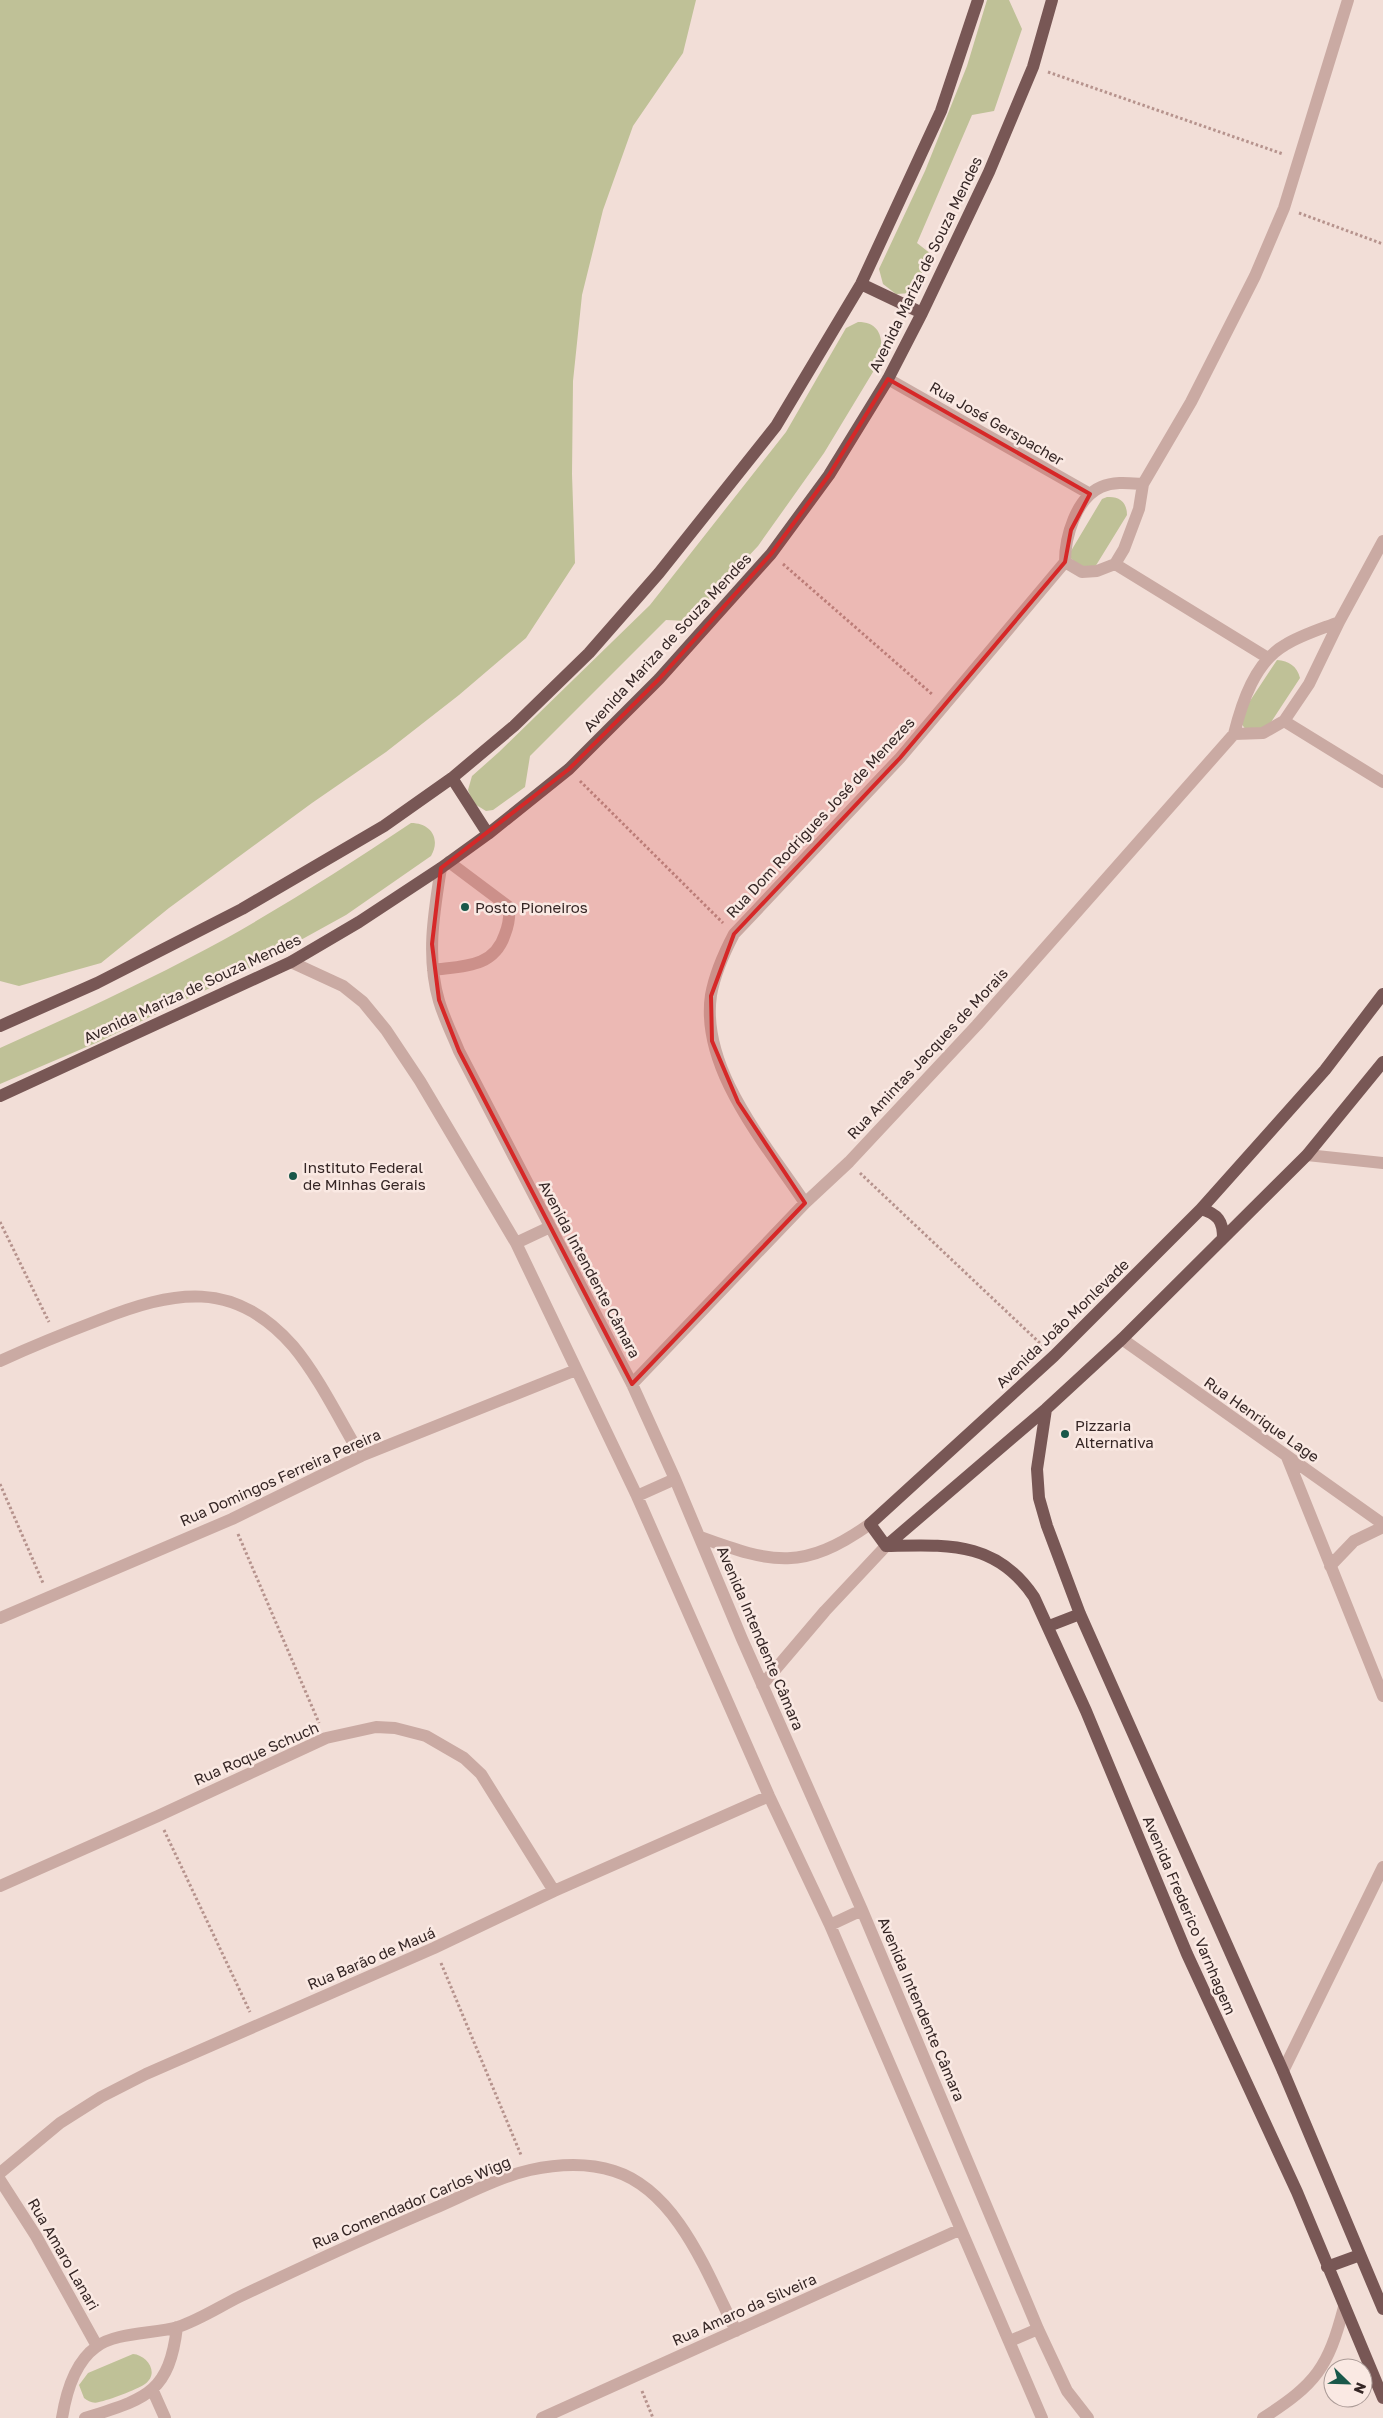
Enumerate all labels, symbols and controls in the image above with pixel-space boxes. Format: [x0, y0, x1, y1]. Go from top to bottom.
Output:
street label: Avenida Mariza de Souza Mendes [865, 153, 985, 375]
street label: Rua José Gerspacher [927, 377, 1067, 469]
street label: Avenida Mariza de Souza Mendes [579, 549, 755, 735]
street label: Rua Dom Rodrigues José de Menezes [722, 713, 918, 921]
place label: Posto Pioneiros [475, 898, 588, 916]
marker: Posto Pioneiros [459, 901, 471, 913]
street label: Avenida Mariza de Souza Mendes [80, 930, 304, 1046]
street label: Rua Amintas Jacques de Morais [843, 964, 1011, 1142]
place label: Instituto Federal de Minhas Gerais [303, 1158, 426, 1193]
marker: Instituto Federal de Minhas Gerais [287, 1170, 299, 1182]
street label: Avenida Intendente Câmara [535, 1177, 645, 1361]
street label: Avenida João Monlevade [992, 1255, 1132, 1391]
street label: Rua Henrique Lage [1201, 1373, 1323, 1466]
place label: Pizzaria Alternativa [1075, 1416, 1154, 1451]
street label: Rua Domingos Ferreira Pereira [177, 1424, 383, 1530]
marker: Pizzaria Alternativa [1059, 1428, 1071, 1440]
street label: Avenida Intendente Câmara [714, 1543, 808, 1733]
street label: Rua Roque Schuch [191, 1717, 321, 1789]
street label: Avenida Frederico Varnhagem [1140, 1813, 1240, 2017]
street label: Avenida Intendente Câmara [875, 1914, 969, 2104]
street label: Rua Barão de Mauá [304, 1923, 438, 1993]
street label: Rua Comendador Carlos Wigg [309, 2152, 513, 2252]
street label: Rua Amaro Lanari [25, 2195, 103, 2313]
street label: Rua Amaro da Silveira [669, 2269, 819, 2349]
north arrow [1323, 2358, 1373, 2408]
text: N [1351, 2380, 1370, 2396]

